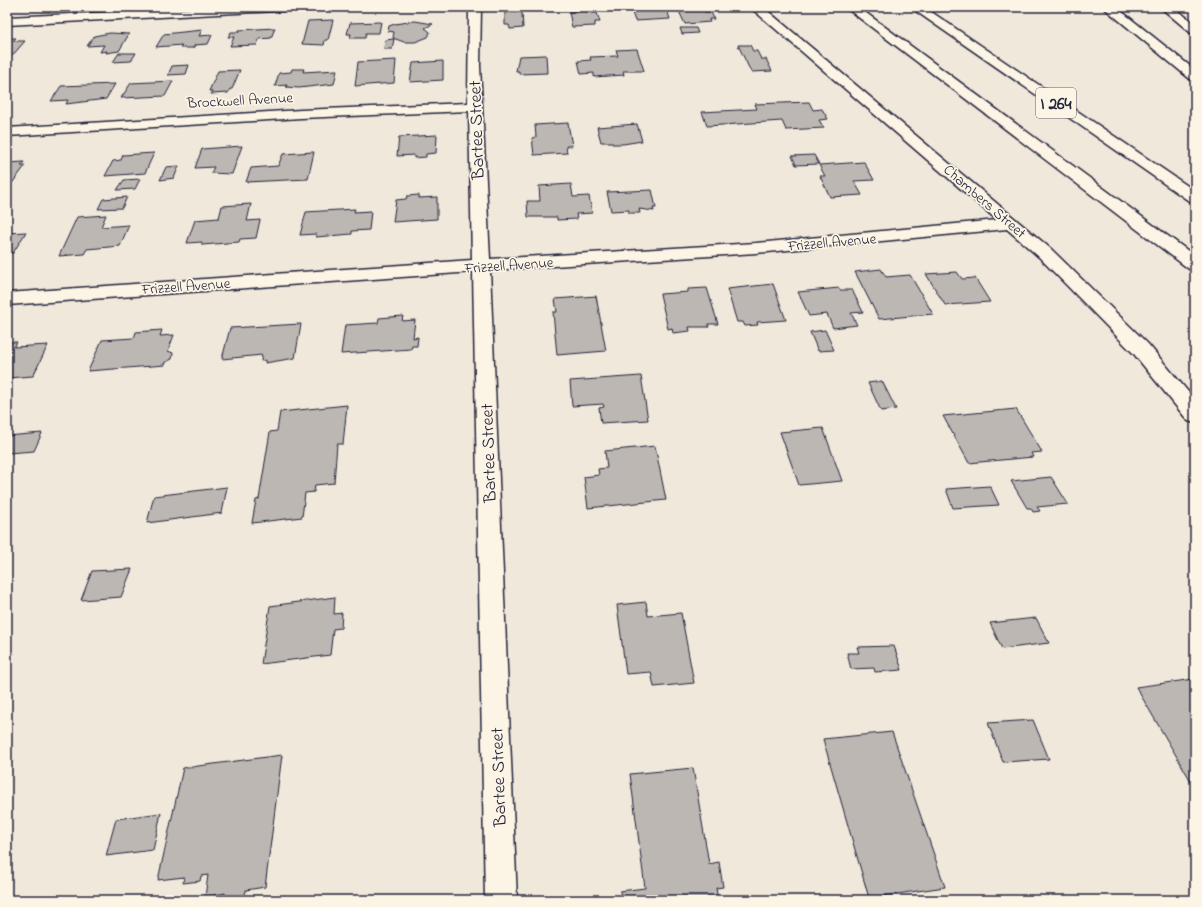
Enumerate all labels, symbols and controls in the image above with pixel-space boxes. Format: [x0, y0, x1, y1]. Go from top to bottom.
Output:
street label: Bartee Street [463, 80, 493, 181]
street label: Brockwell Avenue [186, 87, 294, 115]
road number: I 264 [1036, 88, 1076, 118]
street label: Chambers Street [938, 159, 1031, 244]
street label: Frizzell Avenue [786, 228, 878, 258]
street label: Frizzell Avenue [463, 252, 554, 280]
street label: Frizzell Avenue [140, 273, 231, 301]
street label: Bartee Street [475, 403, 505, 504]
street label: Bartee Street [485, 727, 515, 828]

